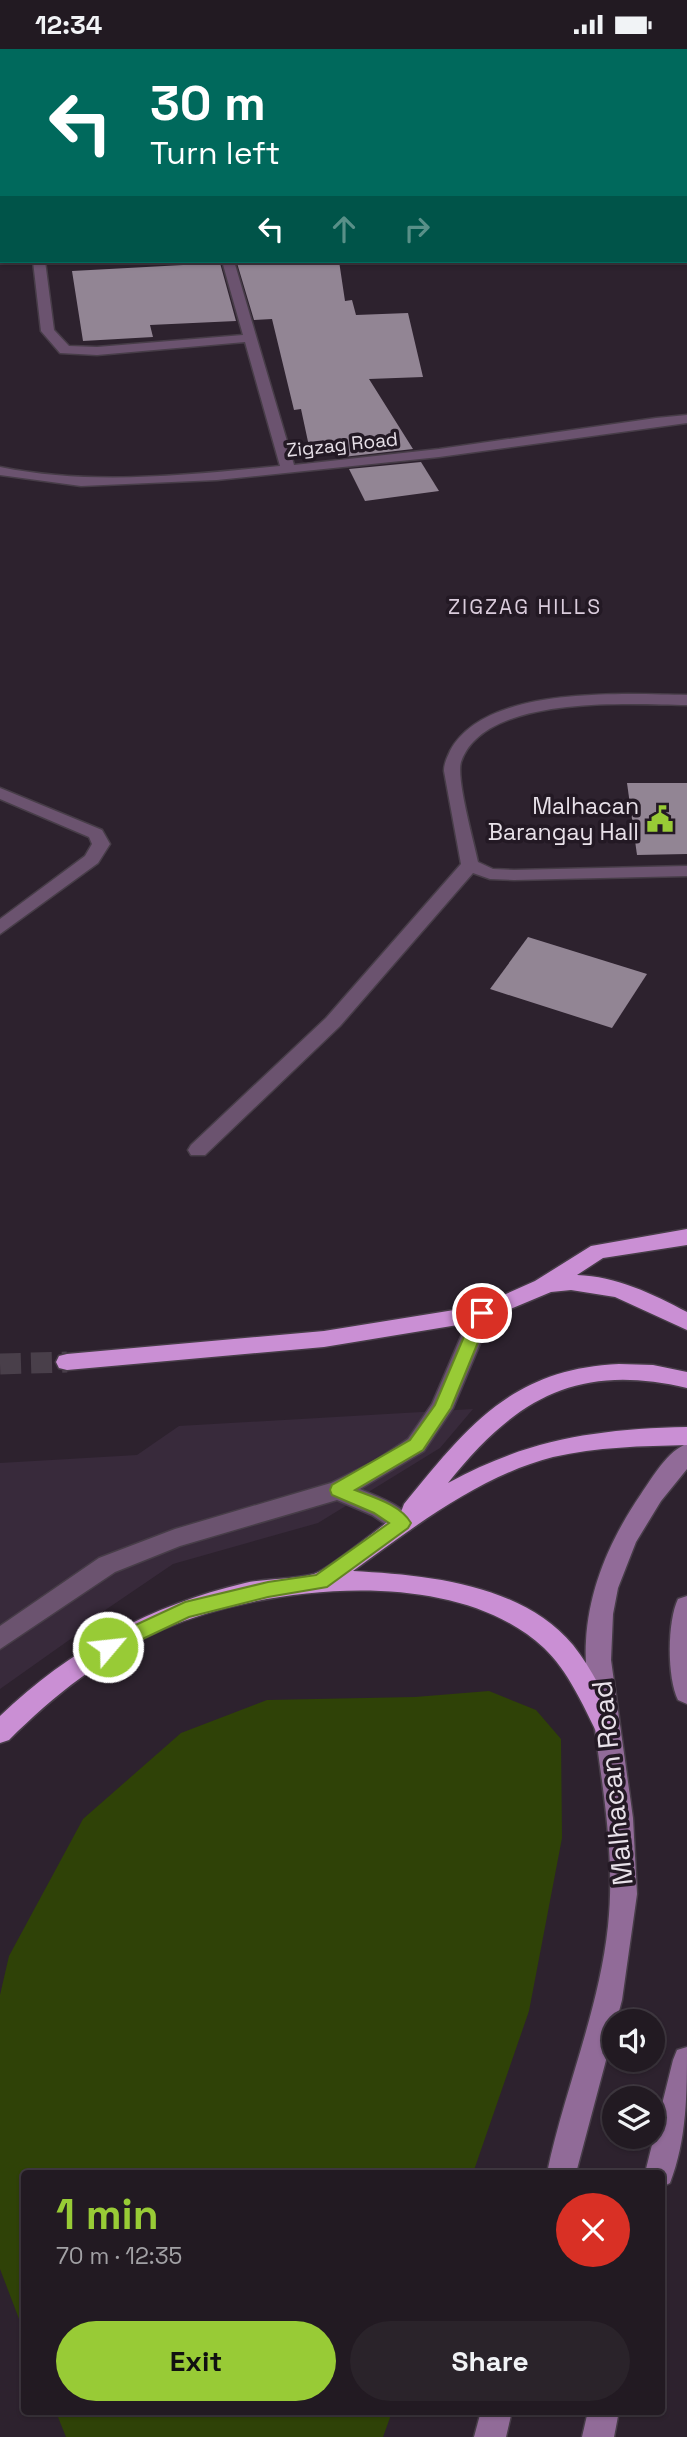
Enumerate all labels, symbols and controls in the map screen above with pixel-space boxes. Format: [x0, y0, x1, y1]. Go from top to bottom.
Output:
text: 12:34 [35, 8, 102, 42]
text: 30 m [150, 72, 266, 134]
icon: left [35, 77, 126, 168]
text: Turn left [150, 133, 280, 173]
icon: left [252, 210, 290, 248]
icon: ahead [325, 210, 363, 248]
icon: right [398, 210, 436, 248]
street label: Zigzag Road [285, 426, 399, 463]
district label: ZIGZAG HILLS [448, 593, 602, 620]
place label: Malhacan Barangay Hall [488, 791, 639, 847]
public building icon: Malhacan Barangay Hall [645, 804, 675, 834]
pin [452, 1283, 512, 1343]
icon: arrive [463, 1294, 501, 1332]
position arrow [71, 1610, 145, 1684]
street label: Malhacan Road [583, 1679, 641, 1887]
map controls [602, 2009, 665, 2149]
button: sound [602, 2009, 665, 2072]
button: layers [602, 2086, 665, 2149]
text: 1 min [56, 2188, 159, 2241]
button: close [556, 2193, 630, 2267]
text: 70 m · 12:35 [56, 2241, 182, 2271]
button: Exit [56, 2321, 336, 2401]
button: Share [350, 2321, 630, 2401]

